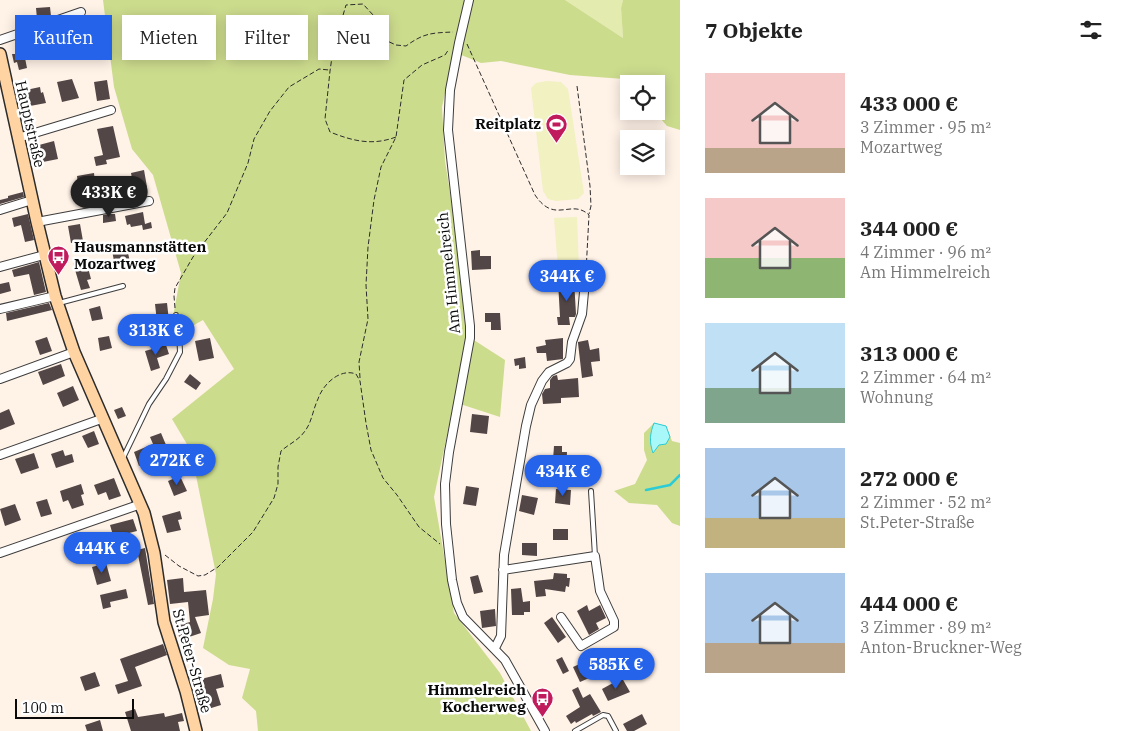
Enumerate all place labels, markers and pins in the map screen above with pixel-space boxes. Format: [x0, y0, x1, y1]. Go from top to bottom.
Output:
sports icon: Reitplatz [545, 112, 569, 143]
place label: Reitplatz [475, 114, 541, 133]
pin: 433K € [68, 176, 150, 218]
place label: Hausmannstätten Mozartweg [74, 237, 206, 273]
bus stop icon: Hausmannstätten Mozartweg [46, 244, 70, 275]
pin: 344K € [526, 260, 608, 302]
pin: 313K € [115, 314, 197, 356]
pin: 272K € [136, 444, 218, 486]
pin: 434K € [522, 454, 604, 497]
pin: 444K € [61, 532, 143, 574]
pin: 585K € [575, 648, 657, 690]
place label: Himmelreich Kocherweg [428, 680, 526, 716]
bus stop icon: Himmelreich Kocherweg [530, 687, 554, 718]

